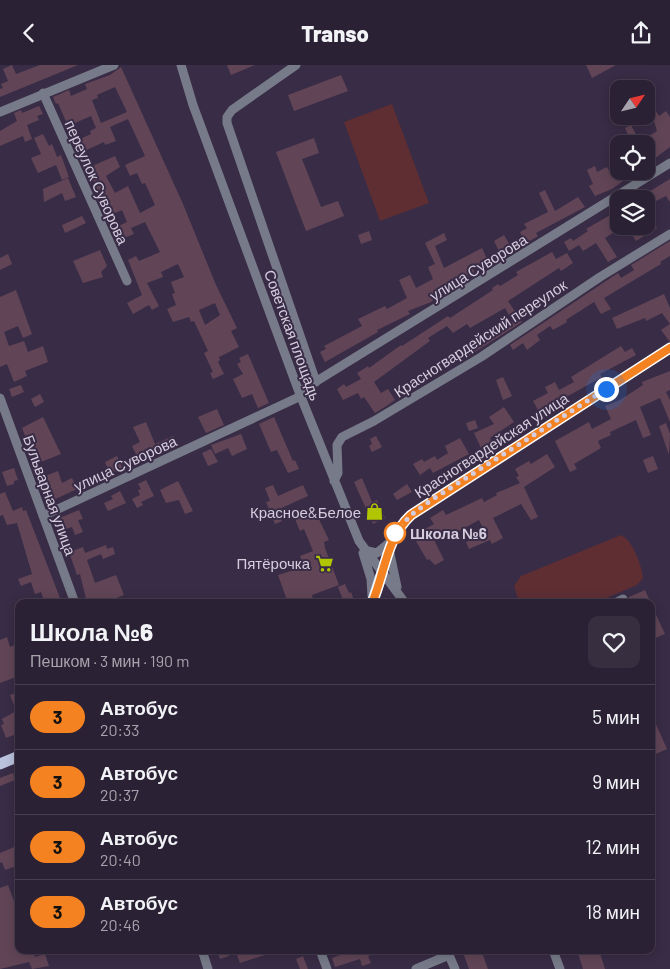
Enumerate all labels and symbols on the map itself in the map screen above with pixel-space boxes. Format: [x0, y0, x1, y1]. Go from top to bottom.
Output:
north arrow [610, 80, 655, 125]
street label: переулок Суворова [61, 117, 133, 248]
street label: улица Суворова [426, 229, 531, 304]
street label: Советская площадь [261, 267, 325, 403]
street label: Красногвардейский переулок [390, 275, 570, 401]
your location [594, 377, 619, 402]
street label: Красногвардейская улица [411, 388, 572, 501]
street label: улица Суворова [71, 431, 180, 495]
street label: Бульварная улица [20, 432, 80, 558]
shop icon: Красное&Белое [365, 502, 385, 522]
place label: Красное&Белое [250, 503, 361, 521]
marker: Школа №6 [384, 522, 406, 544]
place label: Школа №6 [410, 524, 487, 542]
supermarket icon: Пятёрочка [314, 553, 334, 573]
place label: Пятёрочка [236, 554, 311, 572]

